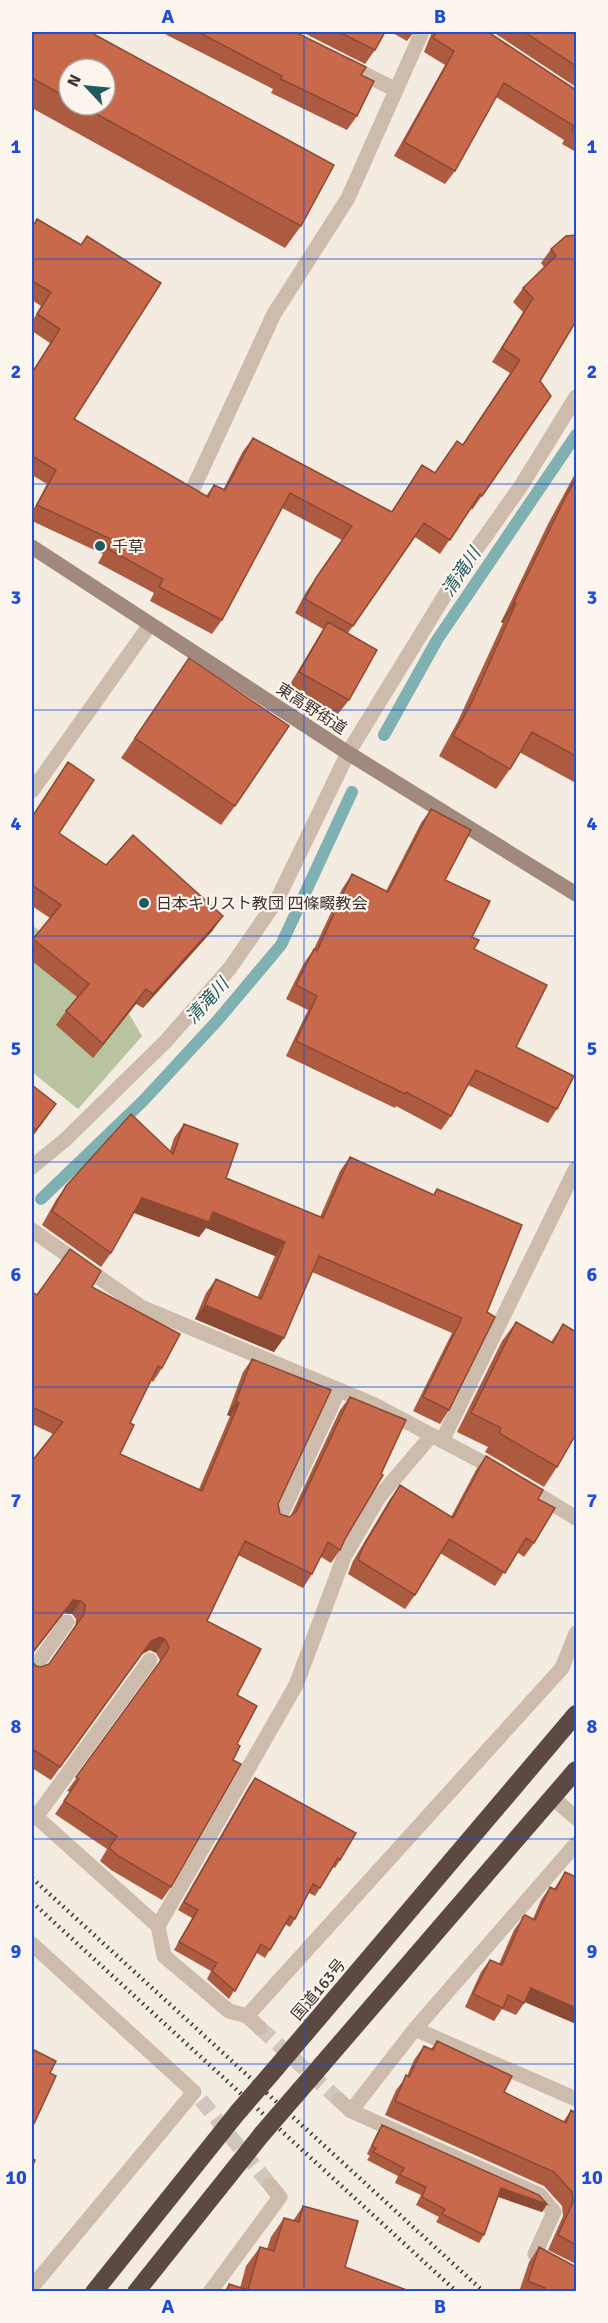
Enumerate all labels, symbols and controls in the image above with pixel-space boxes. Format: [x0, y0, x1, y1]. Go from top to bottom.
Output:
text: A [162, 4, 175, 29]
text: B [434, 4, 446, 29]
north arrow [57, 57, 117, 117]
text: N [63, 71, 86, 90]
text: 1 [11, 134, 22, 159]
text: 1 [587, 134, 598, 159]
text: 2 [11, 359, 21, 384]
text: 2 [587, 359, 597, 384]
place label: 千草 [112, 537, 144, 557]
marker: 千草 [93, 539, 107, 553]
water label: 清滝川 [437, 542, 486, 601]
text: 3 [11, 585, 21, 610]
text: 3 [587, 585, 597, 610]
street label: 東高野街道 [272, 679, 350, 739]
text: 4 [11, 811, 22, 836]
text: 4 [587, 811, 598, 836]
place label: 日本キリスト教団 四條畷教会 [156, 894, 368, 914]
marker: 日本キリスト教団 四條畷教会 [137, 896, 151, 910]
water label: 清滝川 [181, 972, 235, 1028]
text: 5 [11, 1036, 21, 1061]
text: 5 [587, 1036, 597, 1061]
text: 6 [11, 1262, 22, 1287]
text: 6 [587, 1262, 598, 1287]
text: 7 [11, 1488, 22, 1513]
text: 7 [587, 1488, 598, 1513]
text: 8 [11, 1714, 22, 1739]
text: 8 [587, 1714, 598, 1739]
text: 9 [11, 1939, 22, 1964]
text: 9 [587, 1939, 598, 1964]
street label: 国道163号 [287, 1955, 350, 2024]
text: 10 [5, 2165, 27, 2190]
text: 10 [581, 2165, 603, 2190]
text: A [162, 2294, 175, 2319]
text: B [434, 2294, 446, 2319]

